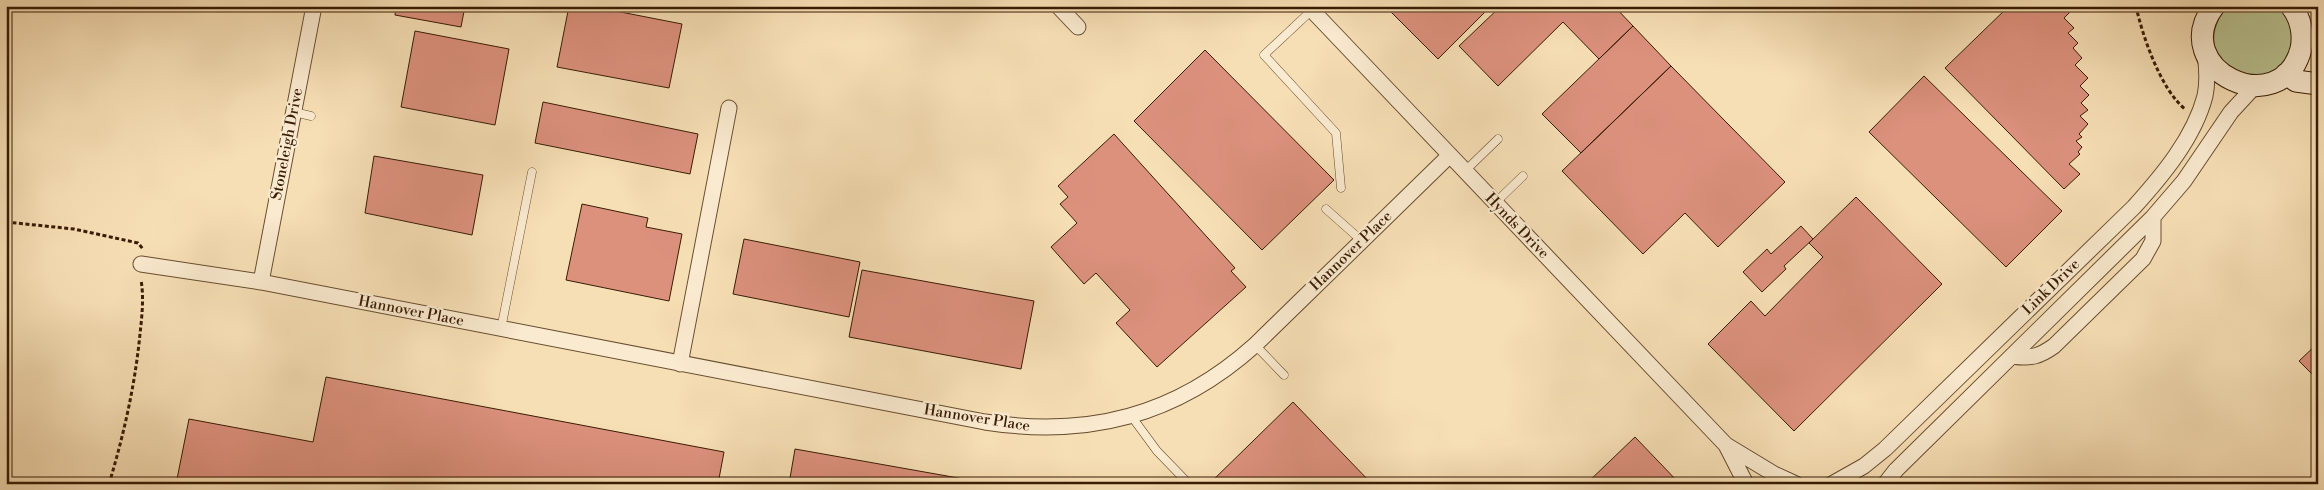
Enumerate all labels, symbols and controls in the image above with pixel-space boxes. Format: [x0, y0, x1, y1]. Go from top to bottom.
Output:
street label: Stoneleigh Drive [267, 86, 307, 202]
street label: Hynds Drive [1481, 189, 1553, 263]
street label: Hannover Place [1306, 207, 1396, 295]
street label: Link Drive [2018, 255, 2084, 319]
street label: Hannover Place [356, 291, 466, 331]
street label: Hannover Place [922, 400, 1032, 436]

